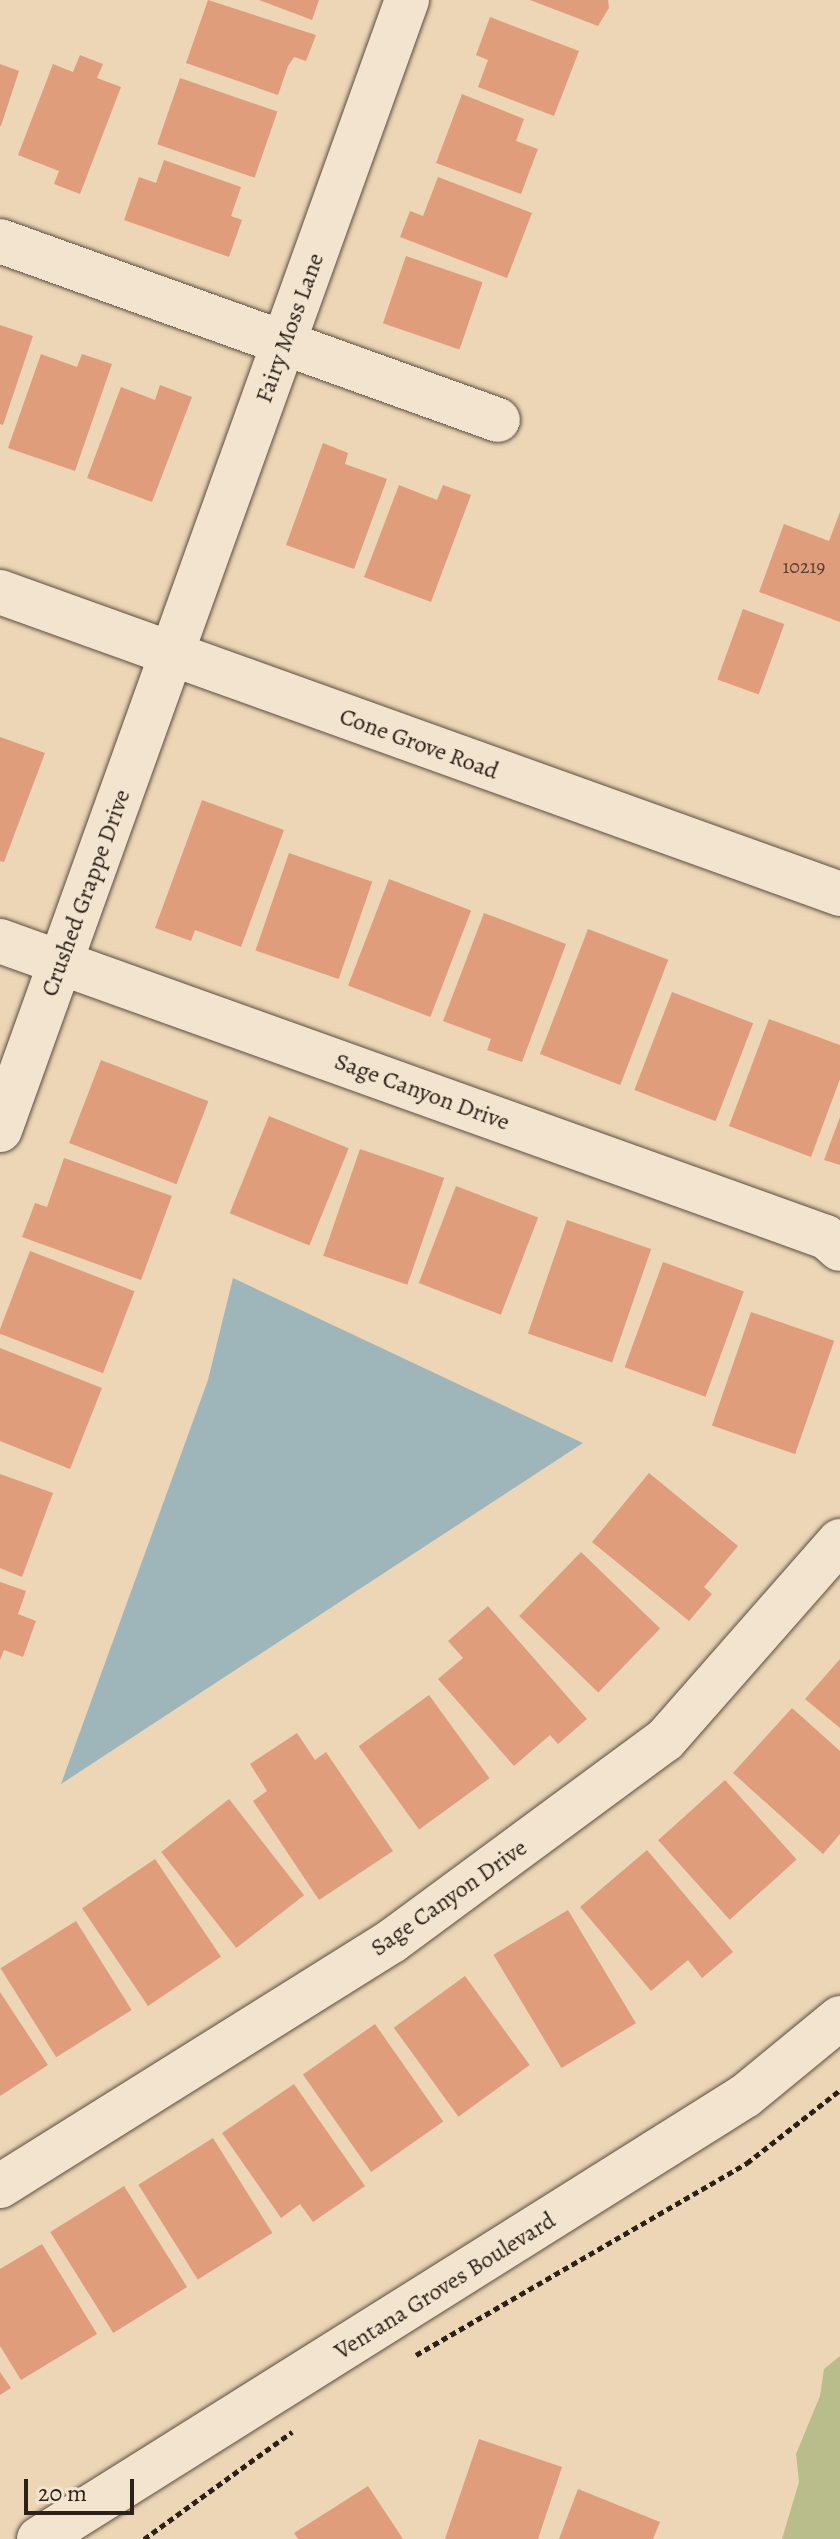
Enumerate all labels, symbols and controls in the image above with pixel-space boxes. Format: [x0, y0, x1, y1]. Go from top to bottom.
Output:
street label: Fairy Moss Lane [250, 249, 330, 407]
house number: 10219 [783, 554, 825, 578]
street label: Cone Grove Road [336, 702, 502, 786]
street label: Crushed Grappe Drive [35, 786, 137, 1000]
street label: Sage Canyon Drive [331, 1047, 513, 1137]
street label: Sage Canyon Drive [365, 1833, 533, 1963]
street label: Ventana Groves Boulevard [329, 2206, 561, 2366]
scale bar [28, 2463, 138, 2513]
text: 20 m [38, 2477, 87, 2509]

